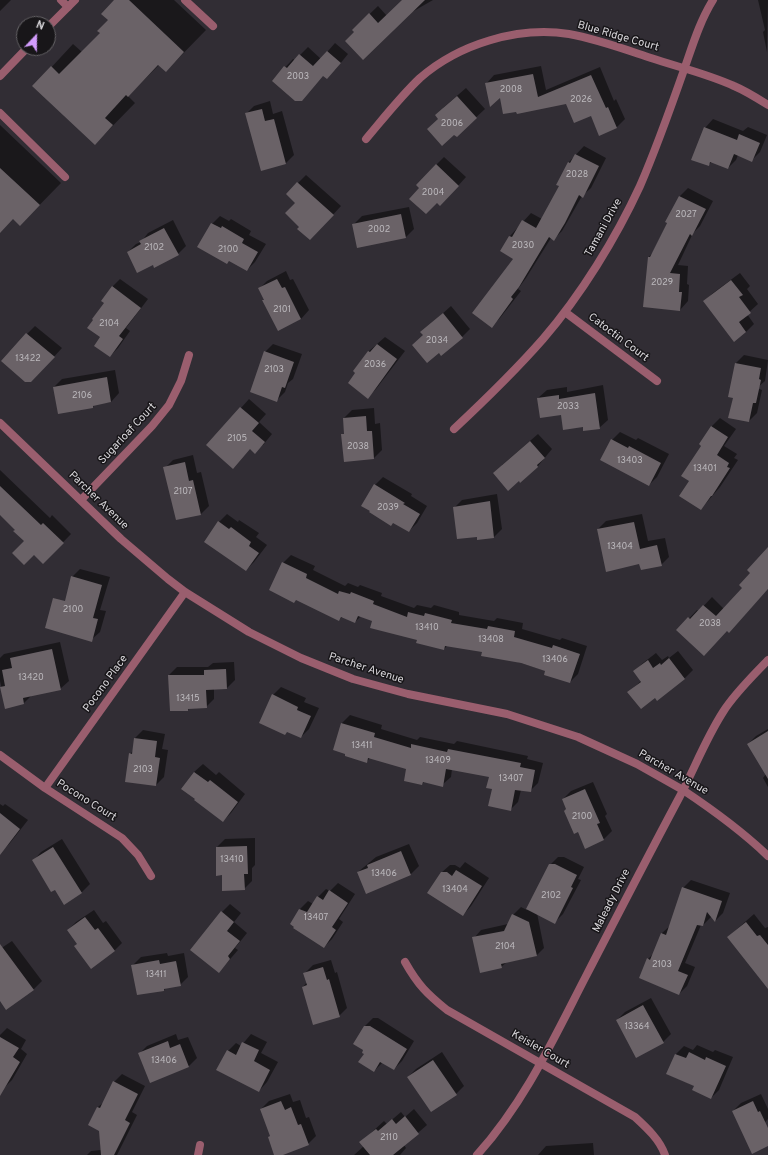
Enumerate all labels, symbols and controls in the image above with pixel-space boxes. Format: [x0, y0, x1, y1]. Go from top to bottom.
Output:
north arrow [16, 16, 56, 56]
text: N [34, 18, 46, 34]
street label: Blue Ridge Court [576, 19, 660, 55]
house number: 2003 [287, 72, 309, 82]
house number: 2008 [500, 85, 522, 95]
house number: 2026 [570, 95, 592, 105]
house number: 2006 [441, 119, 463, 129]
house number: 2028 [566, 170, 588, 180]
house number: 2004 [422, 188, 444, 198]
street label: Tamani Drive [583, 197, 625, 259]
house number: 2027 [675, 210, 697, 220]
house number: 2002 [368, 225, 390, 235]
house number: 2030 [512, 241, 534, 251]
house number: 2102 [144, 243, 164, 253]
house number: 2100 [218, 245, 238, 255]
house number: 2029 [651, 278, 673, 288]
house number: 2101 [273, 305, 291, 315]
street label: Catoctin Court [585, 311, 651, 365]
house number: 2104 [99, 319, 119, 329]
house number: 2034 [426, 336, 448, 346]
house number: 13422 [15, 354, 41, 364]
house number: 2036 [364, 360, 386, 370]
house number: 2103 [264, 365, 284, 375]
house number: 2106 [72, 391, 92, 401]
street label: Sugarloaf Court [96, 401, 160, 467]
house number: 2033 [557, 402, 579, 412]
house number: 2105 [227, 434, 247, 444]
house number: 2038 [347, 442, 369, 452]
house number: 13403 [617, 456, 643, 466]
house number: 13401 [693, 464, 717, 474]
street label: Parcher Avenue [65, 469, 131, 533]
house number: 2107 [173, 487, 193, 497]
house number: 2039 [377, 503, 399, 513]
house number: 13404 [607, 542, 633, 552]
house number: 2100 [63, 605, 83, 615]
house number: 2038 [699, 619, 721, 629]
house number: 13410 [415, 623, 439, 633]
house number: 13408 [478, 635, 504, 645]
street label: Parcher Avenue [327, 651, 405, 687]
street label: Pocono Place [81, 653, 131, 715]
house number: 13406 [542, 655, 568, 665]
house number: 13420 [18, 673, 44, 683]
house number: 13415 [176, 694, 200, 704]
house number: 13411 [351, 741, 373, 751]
street label: Parcher Avenue [636, 748, 710, 798]
house number: 13409 [425, 756, 451, 766]
house number: 2103 [133, 765, 153, 775]
house number: 13407 [499, 774, 523, 784]
street label: Pocono Court [54, 777, 118, 825]
house number: 2100 [572, 812, 592, 822]
house number: 13410 [220, 855, 244, 865]
street label: Maleady Drive [590, 867, 634, 935]
house number: 13406 [371, 869, 397, 879]
house number: 13404 [442, 885, 468, 895]
house number: 2102 [541, 891, 561, 901]
house number: 13407 [304, 913, 328, 923]
house number: 2104 [495, 942, 515, 952]
house number: 2103 [652, 960, 672, 970]
house number: 13411 [145, 970, 167, 980]
house number: 13364 [624, 1022, 650, 1032]
street label: Keisler Court [509, 1028, 571, 1072]
house number: 13406 [151, 1056, 177, 1066]
house number: 2110 [380, 1133, 398, 1143]

